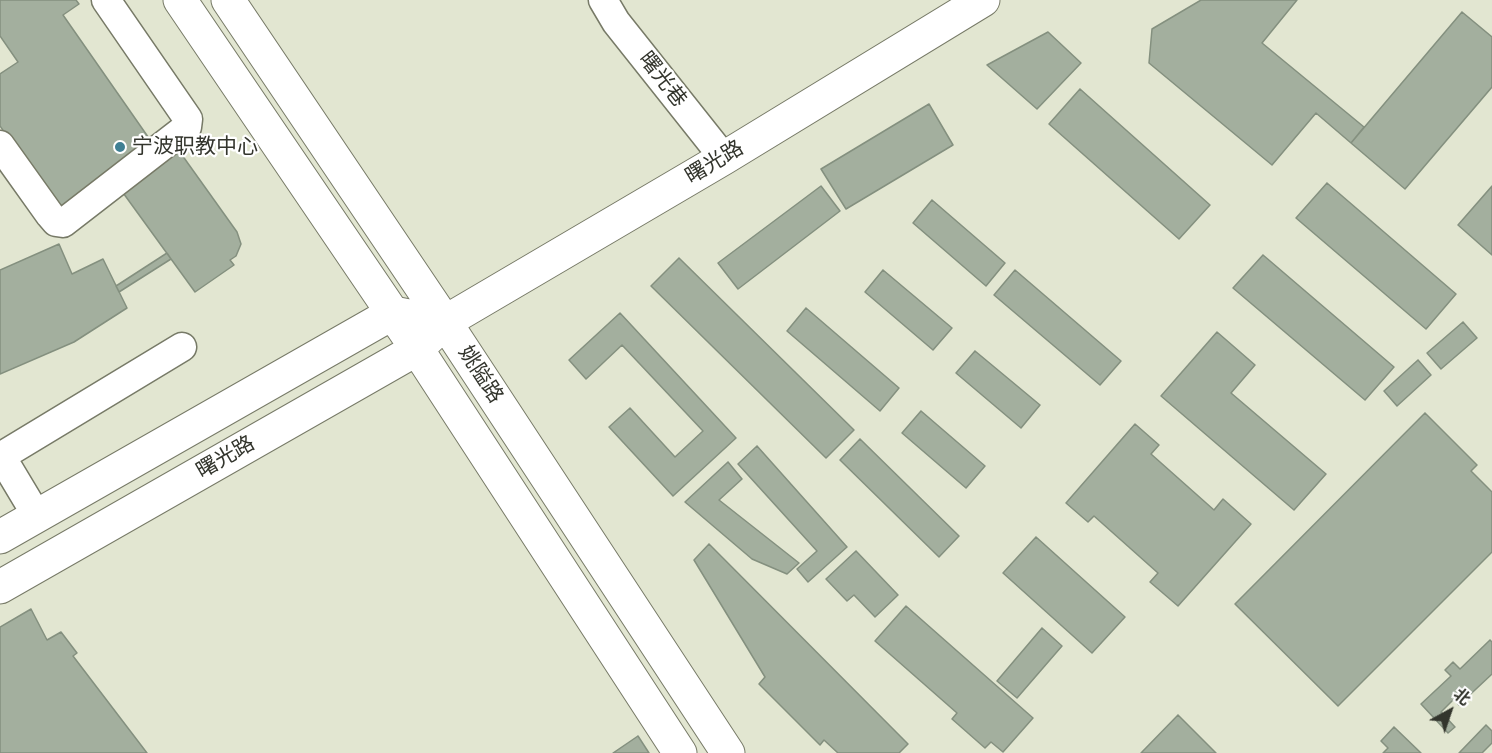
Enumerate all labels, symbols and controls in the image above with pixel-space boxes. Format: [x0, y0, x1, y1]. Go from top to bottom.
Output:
street label: 曙光巷 [633, 47, 691, 113]
place label: 宁波职教中心 [132, 134, 258, 160]
street label: 曙光路 [682, 136, 748, 190]
marker: 宁波职教中心 [113, 140, 127, 154]
street label: 姚隘路 [452, 342, 508, 408]
street label: 曙光路 [192, 431, 260, 485]
north arrow [1420, 681, 1480, 741]
text: 北 [1449, 684, 1474, 710]

